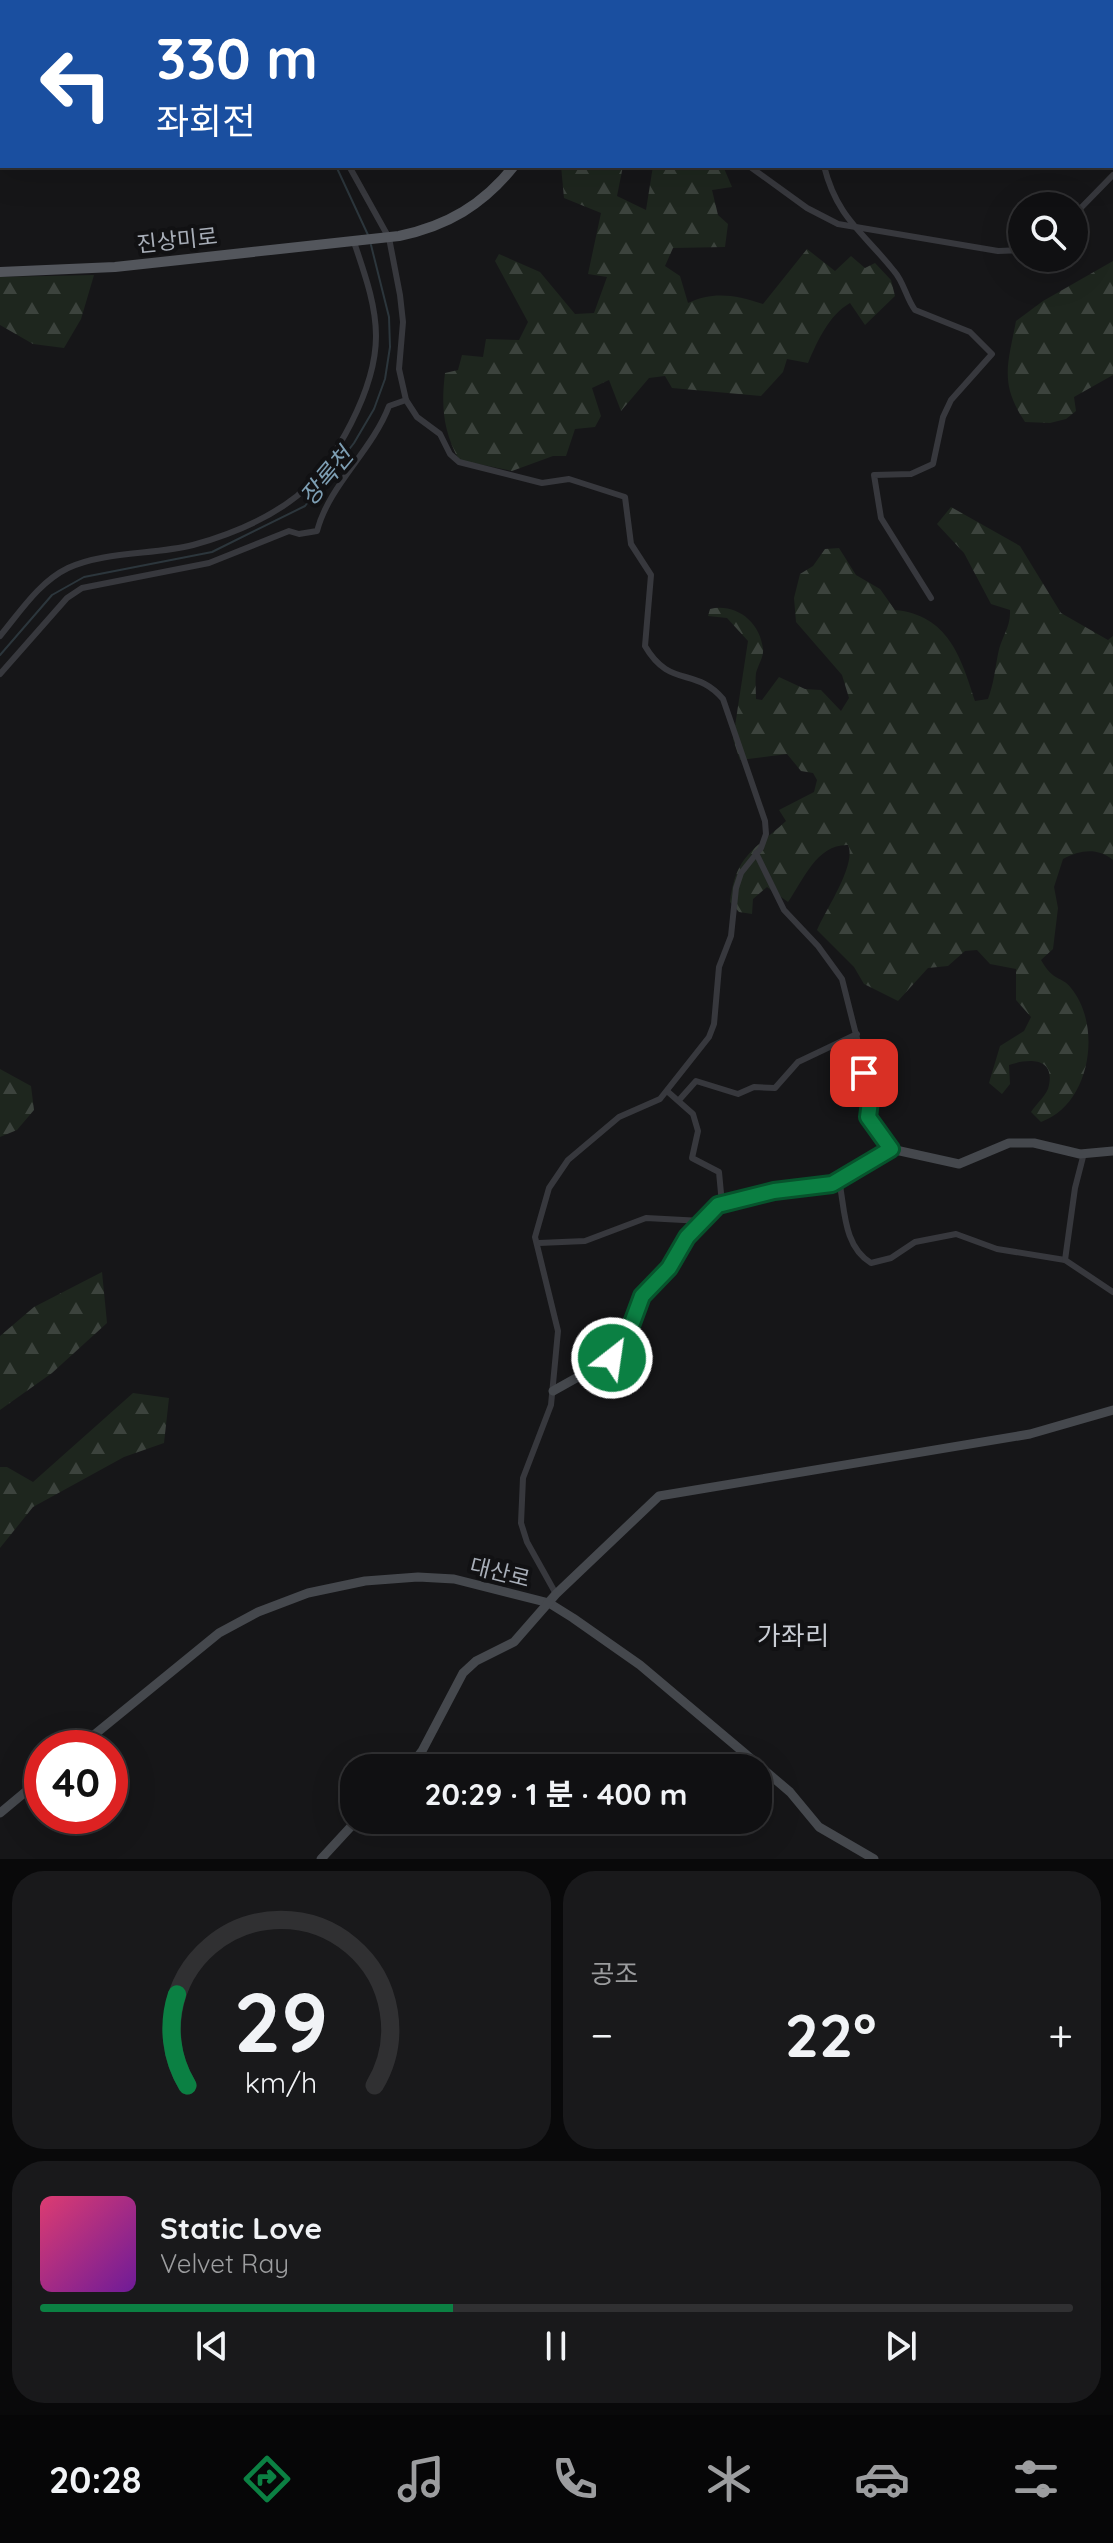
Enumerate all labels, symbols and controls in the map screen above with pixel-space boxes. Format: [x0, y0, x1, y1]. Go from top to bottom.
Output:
text: 330 m [156, 23, 318, 93]
icon: left [24, 32, 128, 136]
text: 좌회전 [156, 98, 255, 143]
map controls [1008, 192, 1088, 272]
button: search [1008, 192, 1088, 272]
street label: 진상미로 [135, 222, 219, 258]
water label: 장록천 [293, 439, 361, 511]
pin [830, 1039, 898, 1107]
icon: arrive [842, 1051, 886, 1095]
position arrow [570, 1316, 654, 1400]
street label: 대산로 [467, 1551, 533, 1593]
district label: 가좌리 [757, 1619, 829, 1652]
speed limit sign: 40 [24, 1730, 128, 1834]
text: 20:29 · 1 분 · 400 m [425, 1775, 687, 1813]
text: 공조 [591, 1957, 638, 1990]
text: 29 [234, 1969, 329, 2073]
text: 22° [785, 1997, 877, 2072]
text: − [591, 2007, 613, 2062]
text: + [1048, 2007, 1073, 2062]
text: km/h [245, 2064, 318, 2100]
text: Static Love [160, 2209, 322, 2247]
text: Velvet Ray [160, 2247, 289, 2280]
icon: previous [190, 2324, 234, 2368]
icon: pause [534, 2324, 578, 2368]
icon: next [879, 2324, 923, 2368]
icon: directions [239, 2451, 295, 2507]
icon: music [393, 2451, 449, 2507]
icon: phone [547, 2451, 603, 2507]
icon: climate [701, 2451, 757, 2507]
icon: car [854, 2451, 910, 2507]
icon: filters [1008, 2451, 1064, 2507]
text: 20:28 [49, 2457, 142, 2502]

